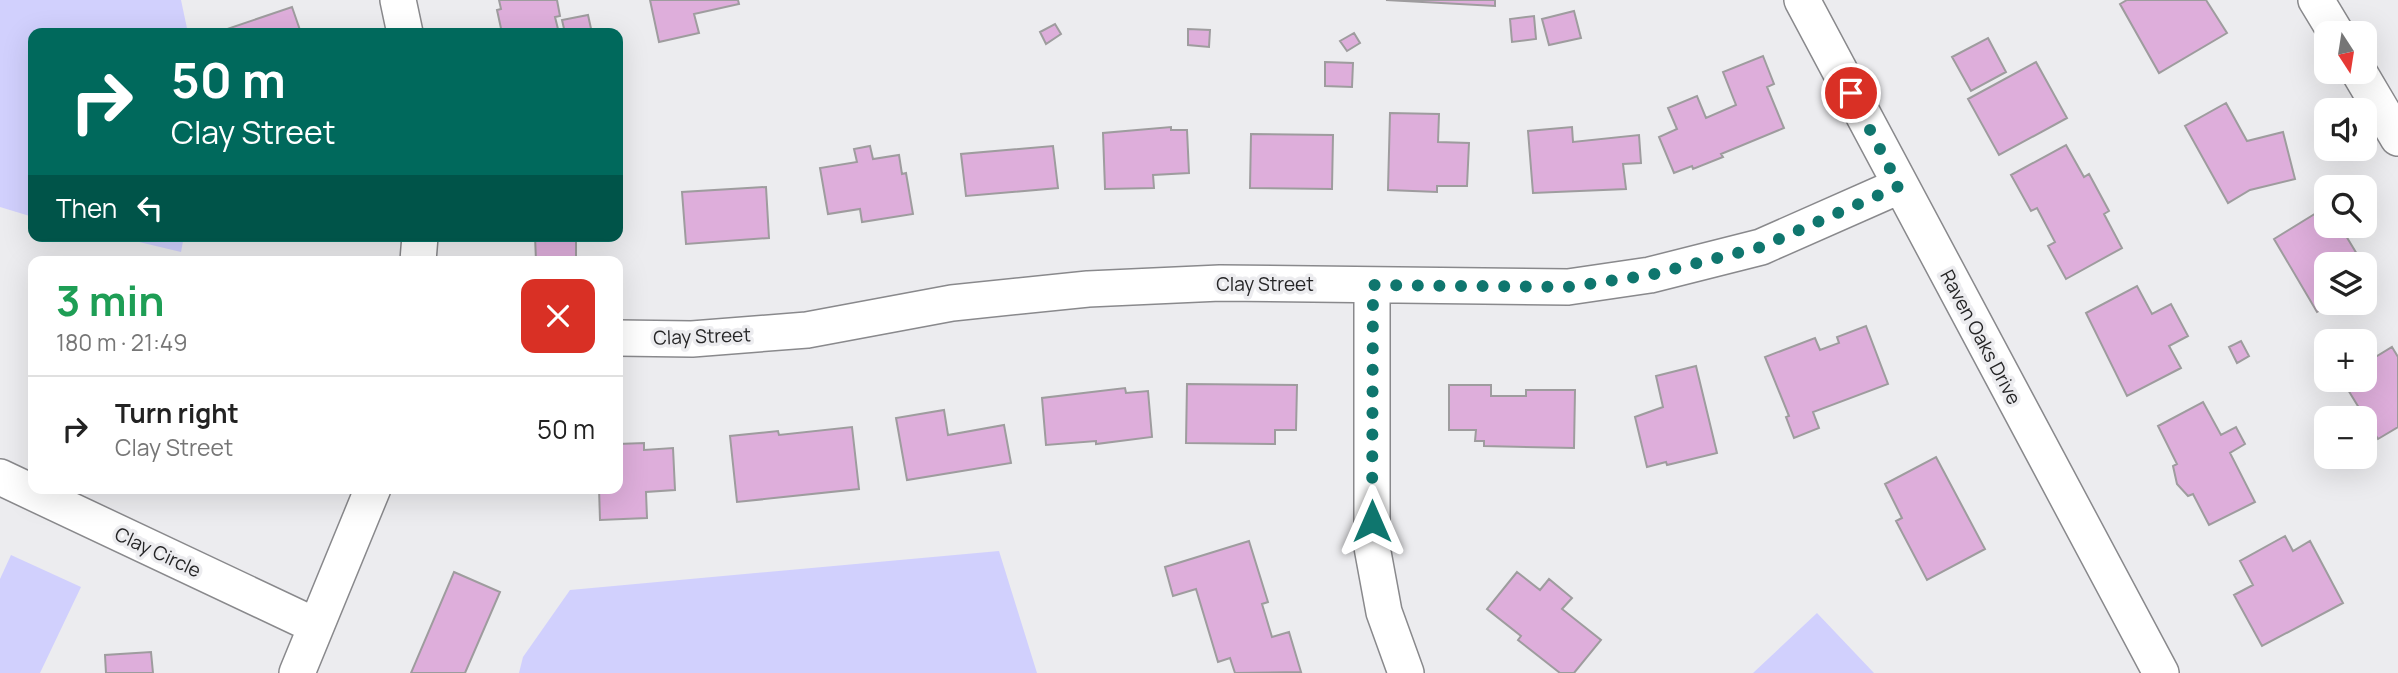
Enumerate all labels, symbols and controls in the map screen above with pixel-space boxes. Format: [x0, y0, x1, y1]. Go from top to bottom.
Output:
north arrow [2314, 21, 2376, 84]
map controls [2314, 21, 2377, 469]
text: 50 m [171, 46, 286, 113]
icon: right [56, 56, 147, 147]
pin [1821, 63, 1881, 123]
icon: arrive [1832, 74, 1870, 112]
button: sound [2314, 98, 2377, 161]
text: Clay Street [171, 110, 335, 154]
button: search [2314, 175, 2377, 238]
icon: left [131, 189, 169, 227]
text: Then [56, 190, 117, 226]
button: layers [2314, 252, 2377, 315]
street label: Raven Oaks Drive [1935, 265, 2027, 409]
text: 3 min [56, 271, 165, 329]
street label: Clay Street [1216, 271, 1314, 297]
button: close [521, 279, 595, 353]
street label: Clay Street [653, 321, 751, 351]
text: 180 m · 21:49 [56, 326, 187, 358]
button: + [2314, 329, 2377, 392]
text: Turn right [115, 395, 239, 431]
button: − [2314, 406, 2377, 469]
icon: right [56, 410, 94, 448]
text: 50 m [537, 411, 595, 447]
text: Clay Street [115, 431, 233, 463]
position arrow [1335, 484, 1409, 558]
street label: Clay Circle [111, 521, 205, 583]

